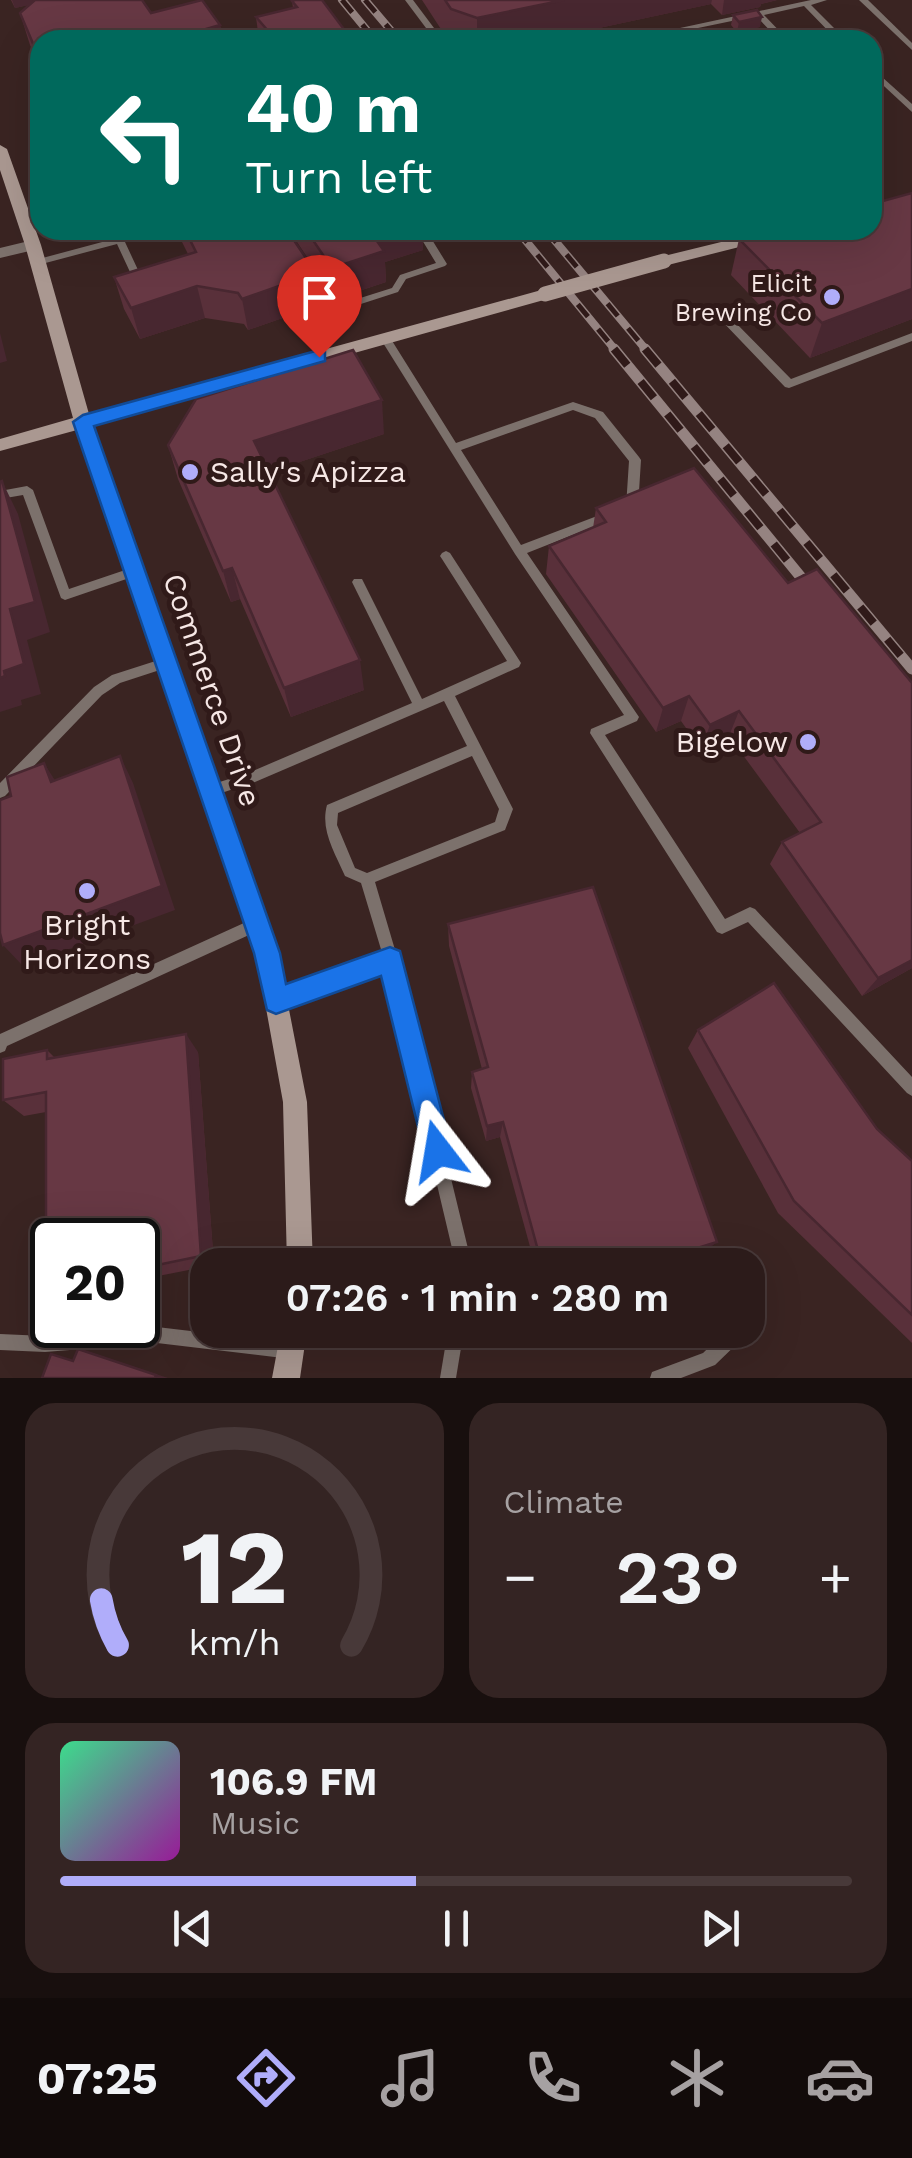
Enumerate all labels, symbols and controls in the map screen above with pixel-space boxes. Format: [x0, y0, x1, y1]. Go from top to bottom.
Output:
text: 40 m [245, 67, 421, 149]
icon: left [80, 70, 210, 200]
text: Turn left [245, 151, 432, 204]
pin [277, 255, 362, 358]
place label: Elicit Brewing Co [675, 269, 813, 327]
icon: arrive [292, 270, 347, 325]
marker: Elicit Brewing Co [821, 286, 843, 308]
place label: Sally's Apizza [210, 454, 406, 489]
marker: Sally's Apizza [179, 461, 201, 483]
street label: Commerce Drive [156, 569, 269, 811]
place label: Bigelow [675, 724, 788, 759]
marker: Bigelow [797, 731, 819, 753]
marker: Bright Horizons [76, 880, 98, 902]
place label: Bright Horizons [23, 907, 151, 976]
position arrow [386, 1099, 490, 1203]
speed limit sign: 20 [30, 1218, 160, 1348]
text: 07:26 · 1 min · 280 m [286, 1276, 669, 1320]
text: Climate [504, 1483, 624, 1521]
text: 12 [181, 1506, 288, 1628]
text: 23° [615, 1533, 740, 1621]
text: − [504, 1545, 537, 1609]
text: + [819, 1545, 852, 1609]
text: km/h [188, 1622, 280, 1664]
text: 106.9 FM [210, 1760, 377, 1804]
text: Music [210, 1804, 300, 1842]
icon: previous [165, 1901, 220, 1956]
icon: pause [429, 1901, 484, 1956]
icon: next [693, 1901, 748, 1956]
icon: directions [231, 2043, 301, 2113]
icon: music [375, 2043, 445, 2113]
icon: phone [518, 2043, 588, 2113]
icon: climate [662, 2043, 732, 2113]
icon: car [805, 2043, 875, 2113]
text: 07:25 [37, 2052, 158, 2105]

